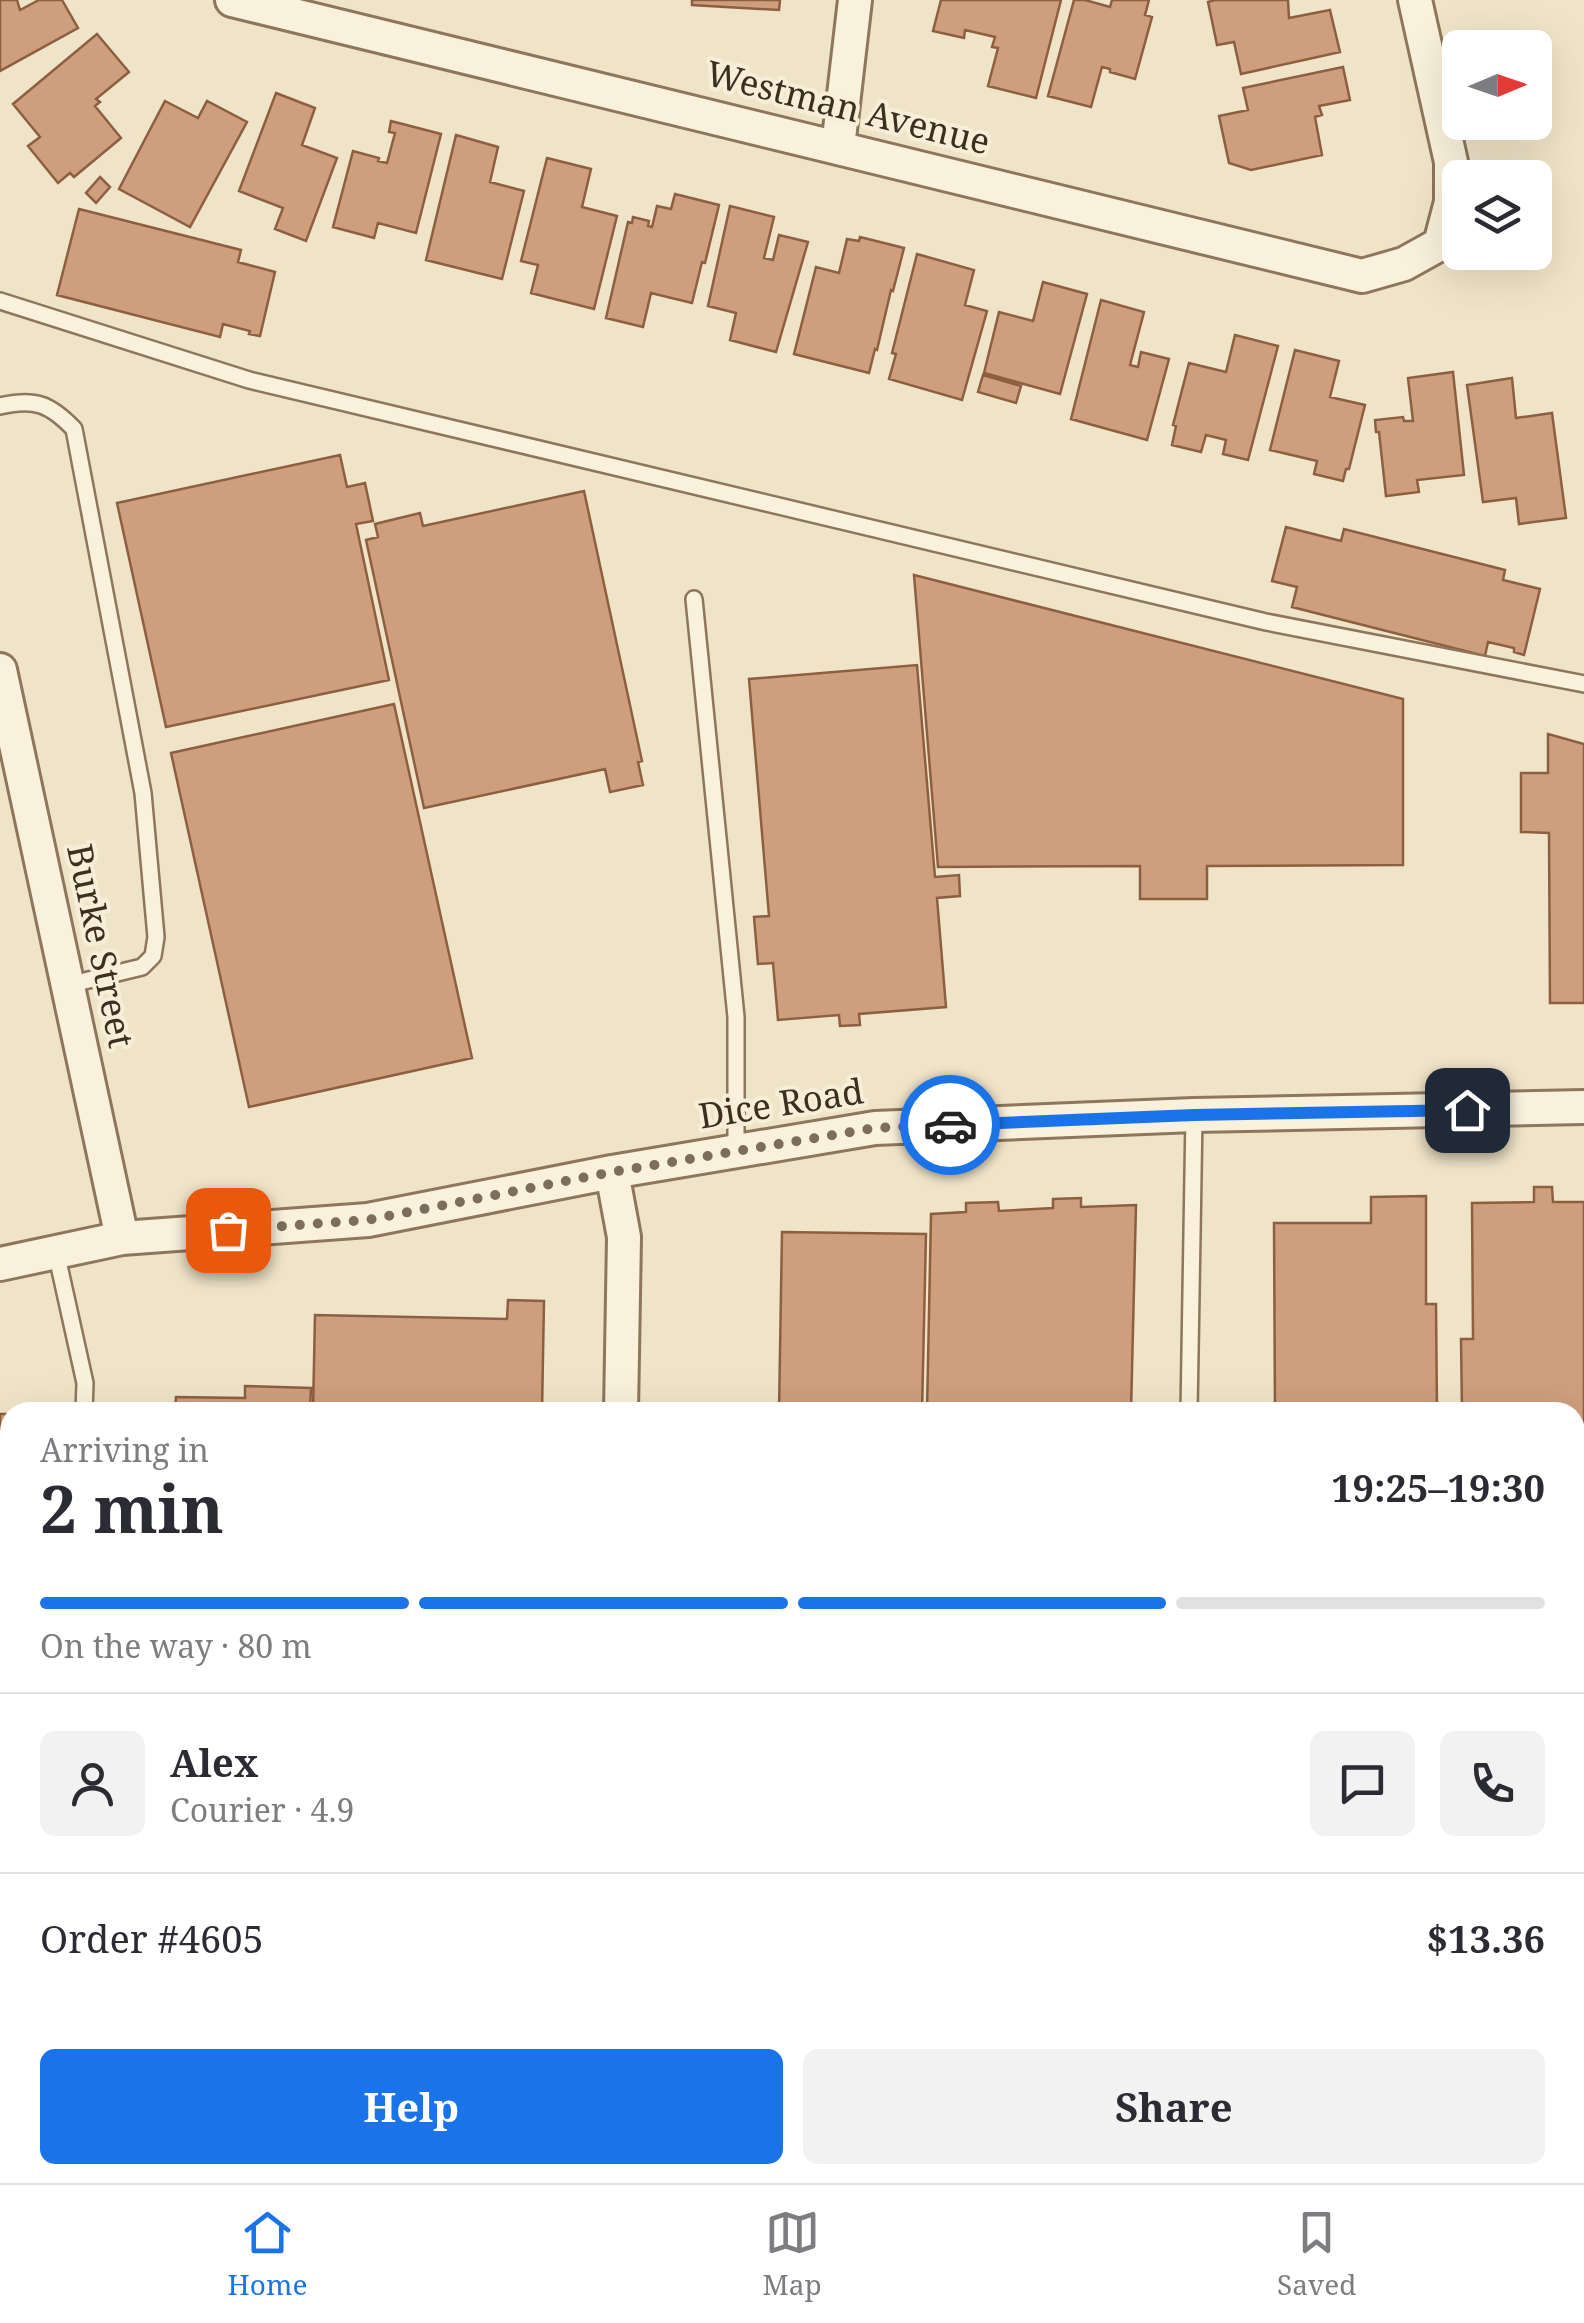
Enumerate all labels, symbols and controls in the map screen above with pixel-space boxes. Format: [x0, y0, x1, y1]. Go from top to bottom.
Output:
north arrow [1442, 30, 1552, 140]
map controls [1442, 30, 1552, 270]
street label: Westman Avenue [702, 49, 995, 165]
button: layers [1442, 160, 1552, 270]
street label: Burke Street [57, 840, 146, 1052]
street label: Dice Road [695, 1066, 866, 1139]
pin [1425, 1068, 1510, 1153]
courier [900, 1075, 1000, 1175]
icon: home [1440, 1083, 1495, 1138]
icon: car [923, 1098, 978, 1153]
pin [186, 1188, 271, 1273]
icon: bag [201, 1203, 256, 1258]
text: Arriving in [40, 1428, 209, 1471]
text: 19:25–19:30 [1331, 1461, 1545, 1513]
text: 2 min [40, 1464, 224, 1552]
text: On the way · 80 m [40, 1624, 312, 1667]
button: person [40, 1731, 145, 1836]
button: chat [1310, 1731, 1415, 1836]
button: phone [1440, 1731, 1545, 1836]
text: Alex [170, 1736, 258, 1788]
text: Courier · 4.9 [170, 1788, 354, 1831]
text: Order #4605 [40, 1912, 264, 1964]
text: $13.36 [1426, 1912, 1545, 1964]
button: Help [40, 2049, 783, 2164]
button: Share [803, 2049, 1545, 2164]
tab: Home [228, 2205, 307, 2303]
tab: Map [763, 2205, 822, 2303]
tab: Saved [1277, 2205, 1356, 2303]

